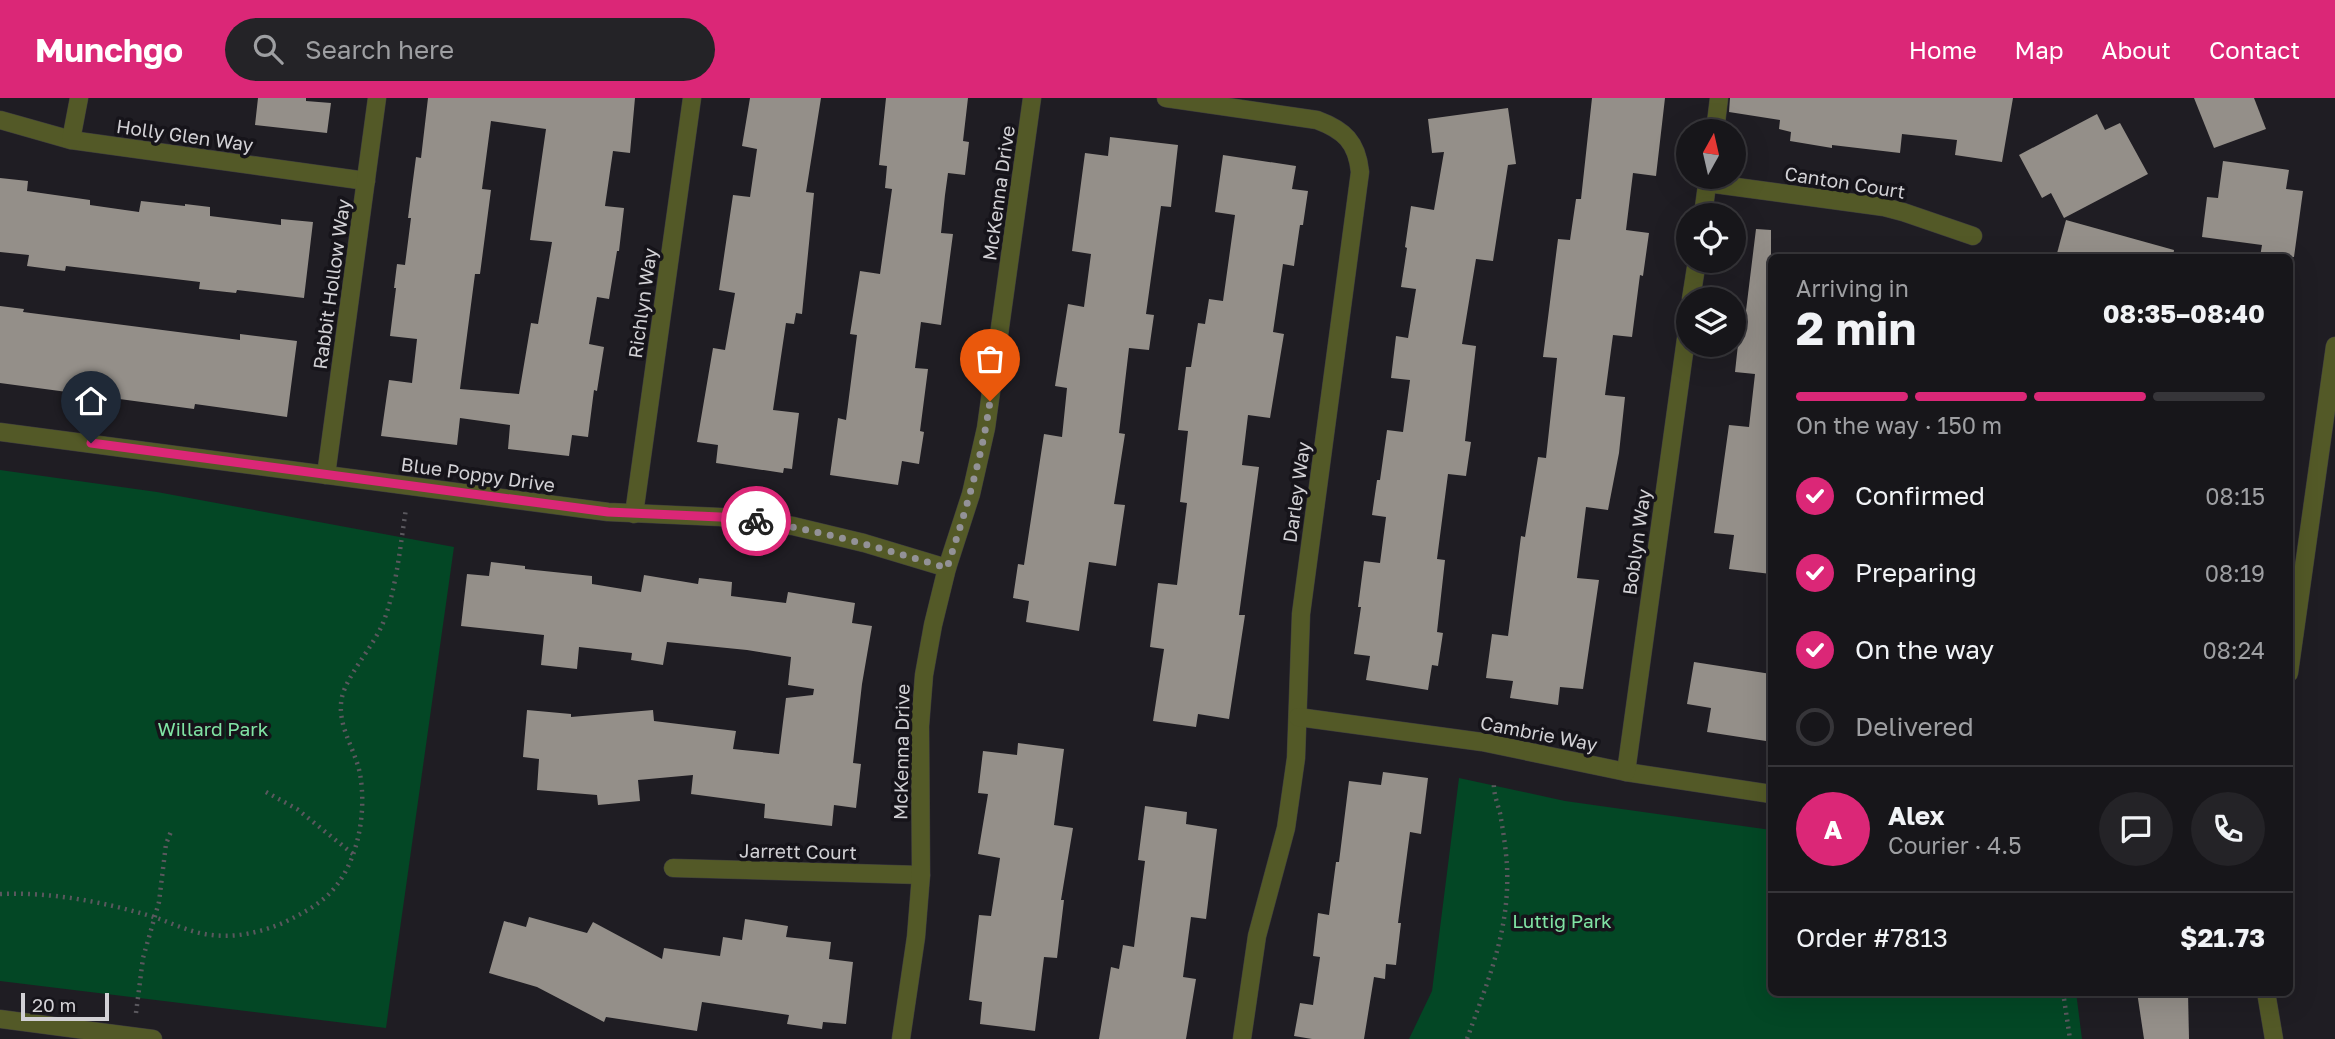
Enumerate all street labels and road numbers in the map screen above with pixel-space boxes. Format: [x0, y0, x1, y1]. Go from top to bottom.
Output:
street label: Holly Glen Way [115, 114, 255, 156]
street label: McKenna Drive [977, 124, 1019, 262]
street label: Canton Court [1783, 161, 1907, 203]
street label: Rabbit Hollow Way [308, 197, 354, 371]
street label: Richlyn Way [623, 246, 661, 360]
street label: Darley Way [1278, 440, 1315, 544]
street label: Blue Poppy Drive [400, 452, 556, 496]
street label: Boblyn Way [1617, 487, 1655, 597]
street label: McKenna Drive [888, 684, 914, 820]
street label: Cambrie Way [1478, 710, 1600, 756]
street label: Jarrett Court [739, 838, 857, 864]

